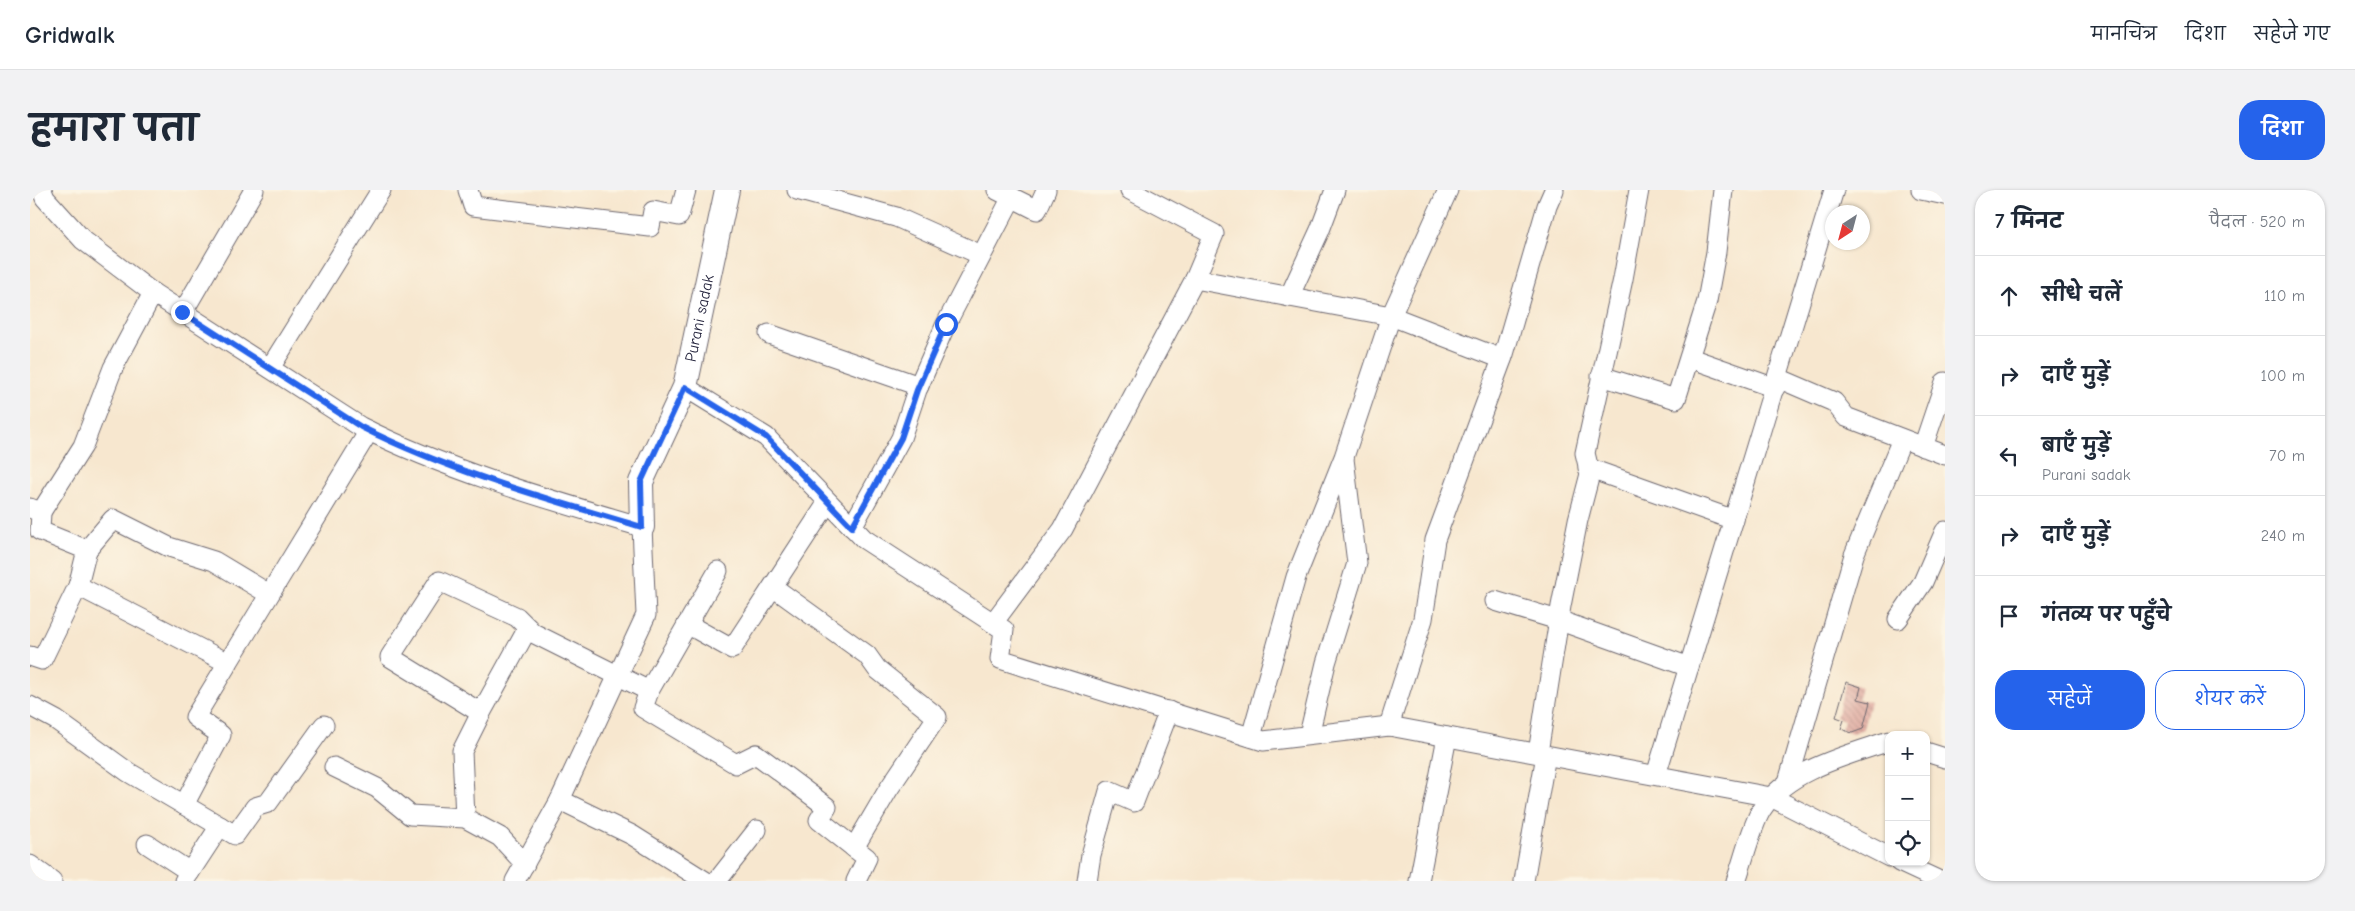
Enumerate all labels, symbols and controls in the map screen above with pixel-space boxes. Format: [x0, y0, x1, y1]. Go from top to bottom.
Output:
text: Gridwalk [25, 21, 114, 49]
text: मानचित्र [2091, 24, 2157, 45]
text: दिशा [2185, 24, 2226, 45]
text: सहेजे गए [2254, 24, 2330, 45]
button: दिशा [2239, 100, 2325, 160]
text: हमारा पता [30, 108, 198, 149]
north arrow [1825, 205, 1870, 250]
text: 7 मिनट [1995, 209, 2063, 233]
text: पैदल · 520 m [2209, 213, 2305, 231]
street label: Purani sadak [682, 273, 718, 364]
icon: ahead [1995, 282, 2023, 310]
text: सीधे चलें [2042, 284, 2122, 306]
text: 110 m [2264, 287, 2305, 305]
route end [171, 301, 194, 324]
route start [935, 313, 958, 336]
icon: right [1995, 362, 2023, 390]
text: दाएँ मुड़ें [2042, 364, 2110, 386]
text: 100 m [2261, 367, 2305, 385]
text: बाएँ मुड़ें [2042, 435, 2111, 457]
icon: left [1995, 442, 2023, 470]
text: 70 m [2269, 447, 2305, 465]
text: Purani sadak [2042, 466, 2131, 484]
icon: right [1995, 522, 2023, 550]
text: दाएँ मुड़ें [2042, 524, 2110, 546]
text: 240 m [2261, 527, 2305, 545]
icon: arrive [1995, 602, 2023, 630]
text: गंतव्य पर पहुँचे [2042, 604, 2171, 626]
button: सहेजें [1995, 670, 2145, 730]
button: शेयर करें [2155, 670, 2305, 730]
map controls [1885, 731, 1930, 866]
button: + [1885, 731, 1930, 776]
button: − [1885, 776, 1930, 821]
button: locate [1885, 821, 1930, 866]

